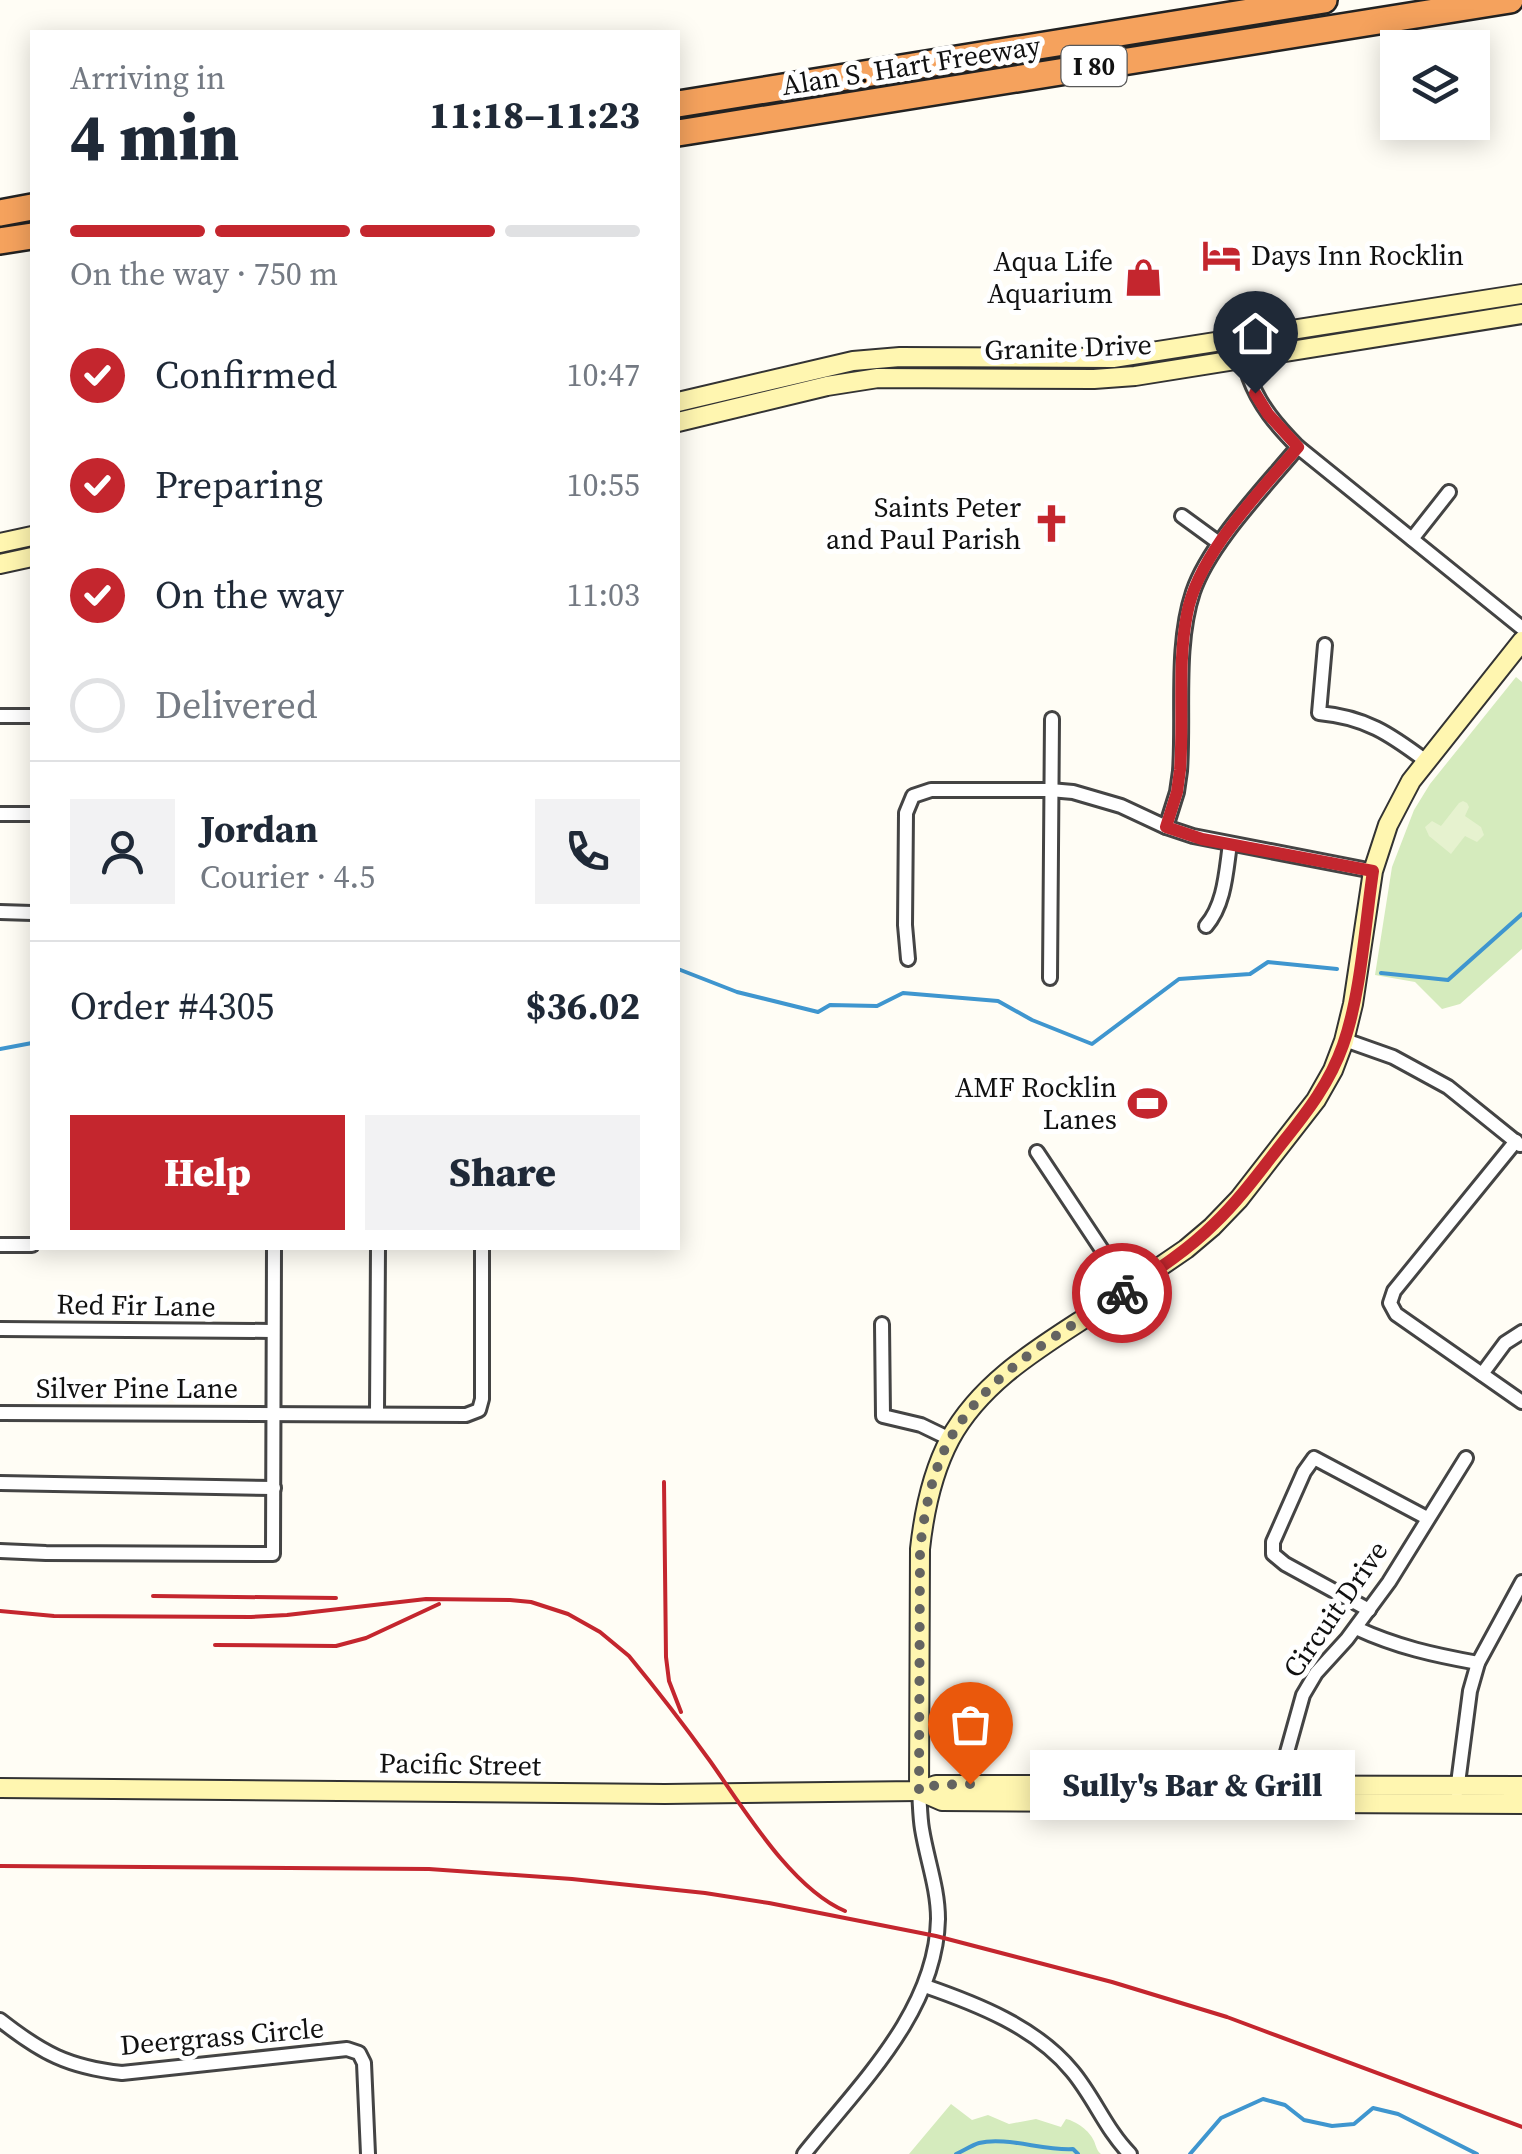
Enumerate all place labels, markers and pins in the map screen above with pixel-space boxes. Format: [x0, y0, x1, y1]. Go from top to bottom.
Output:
hotel icon: Days Inn Rocklin [1200, 234, 1242, 276]
place label: Days Inn Rocklin [1251, 236, 1464, 274]
place label: Aqua Life Aquarium [987, 242, 1113, 312]
shop icon: Aqua Life Aquarium [1122, 256, 1164, 298]
pin [1213, 291, 1298, 394]
place label: Saints Peter and Paul Parish [826, 488, 1021, 558]
church icon: Saints Peter and Paul Parish [1030, 502, 1072, 544]
place label: AMF Rocklin Lanes [955, 1068, 1117, 1138]
sports icon: AMF Rocklin Lanes [1126, 1082, 1168, 1124]
pin [928, 1682, 1013, 1785]
callout: Sully's Bar & Grill [1030, 1749, 1355, 1819]

